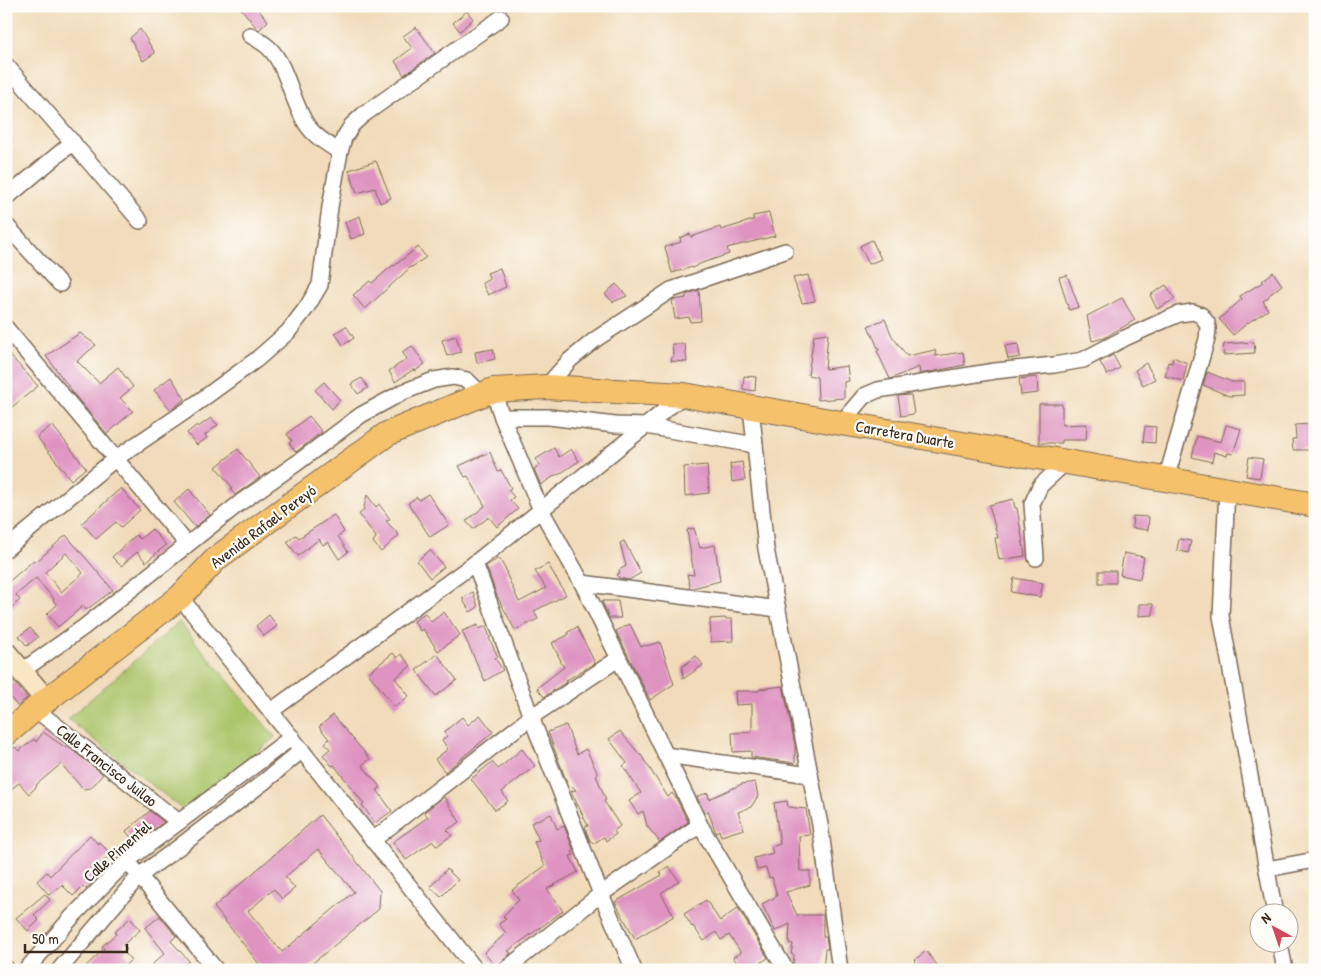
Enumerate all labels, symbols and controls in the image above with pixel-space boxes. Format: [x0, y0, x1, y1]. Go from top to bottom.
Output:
street label: Carretera Duarte [854, 414, 957, 454]
street label: Avenida Rafael Pereyó [206, 479, 321, 573]
street label: Calle Francisco Juilao [52, 719, 163, 812]
street label: Calle Pimentel [78, 815, 156, 887]
north arrow [1248, 904, 1298, 954]
text: N [1256, 908, 1275, 927]
scale bar [25, 921, 128, 953]
text: 50 m [32, 928, 59, 949]

